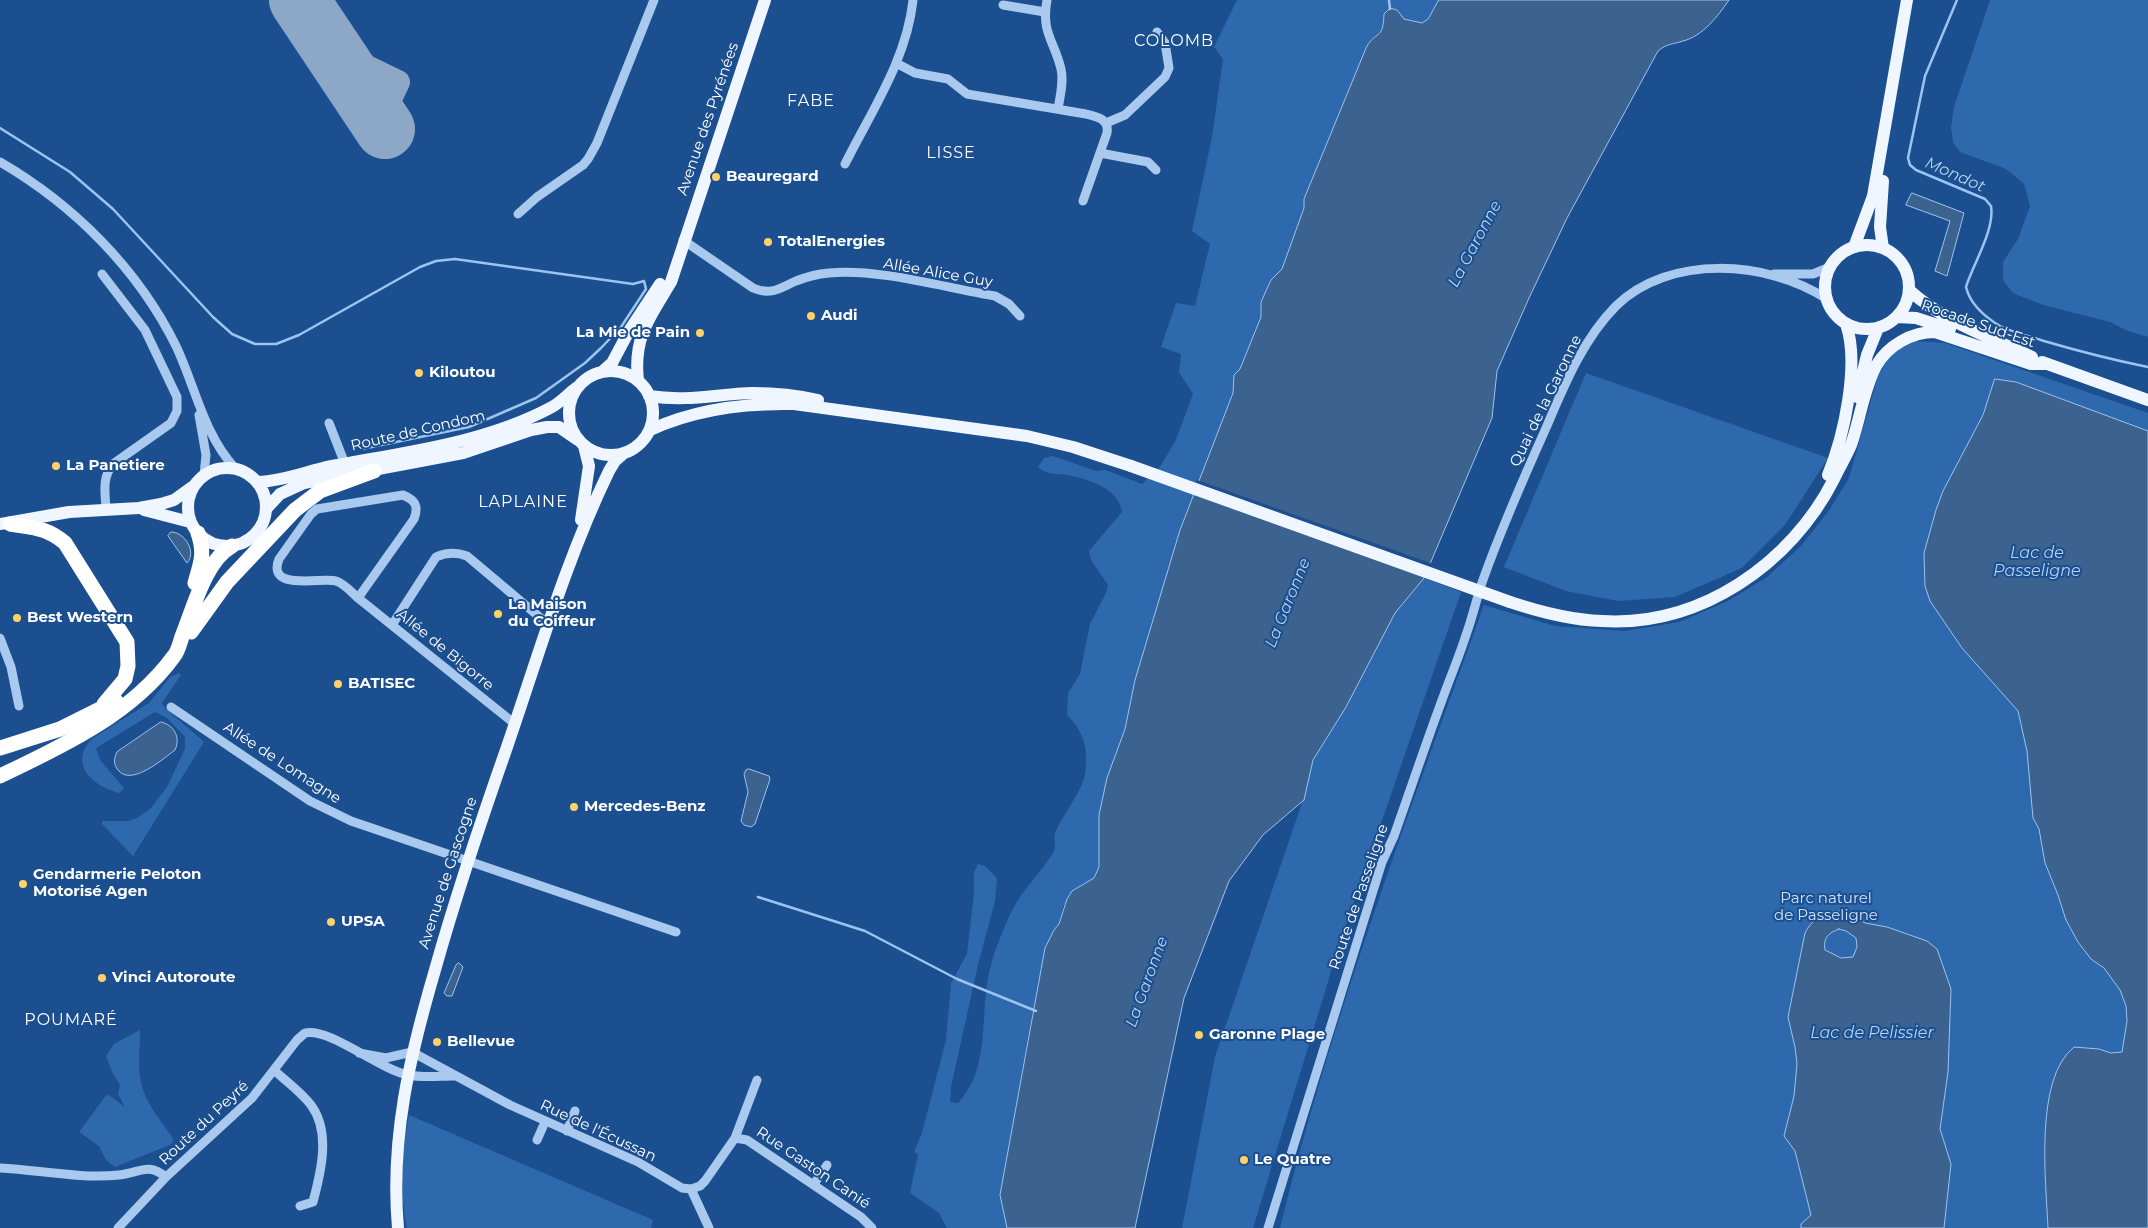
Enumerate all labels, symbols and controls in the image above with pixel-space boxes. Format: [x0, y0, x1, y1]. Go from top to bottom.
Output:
district label: COLOMB [1133, 31, 1215, 51]
street label: Avenue des Pyrénées [673, 40, 743, 198]
district label: FABE [787, 91, 835, 111]
district label: LISSE [926, 143, 976, 163]
water label: Mondot [1922, 153, 1988, 197]
place label: Beauregard [726, 168, 819, 186]
marker: Beauregard [710, 171, 722, 183]
water label: La Garonne [1444, 198, 1506, 290]
place label: TotalEnergies [778, 233, 885, 251]
marker: TotalEnergies [762, 236, 774, 248]
street label: Allée Alice Guy [882, 255, 994, 291]
street label: Rocade Sud-Est [1919, 296, 2037, 352]
place label: Audi [821, 307, 858, 325]
marker: Audi [805, 310, 817, 322]
place label: La Mie de Pain [576, 324, 690, 342]
marker: La Mie de Pain [694, 327, 706, 339]
street label: Quai de la Garonne [1506, 332, 1586, 470]
place label: Kiloutou [429, 364, 496, 382]
marker: Kiloutou [413, 367, 425, 379]
street label: Route de Condom [349, 407, 487, 455]
place label: La Panetiere [66, 457, 165, 475]
marker: La Panetiere [50, 460, 62, 472]
district label: LAPLAINE [477, 492, 569, 512]
water label: Lac de Passeligne [1993, 543, 2081, 581]
water label: La Garonne [1261, 555, 1315, 651]
place label: La Maison du Coiffeur [508, 596, 596, 631]
street label: Allée de Bigorre [393, 605, 497, 695]
marker: La Maison du Coiffeur [492, 608, 504, 620]
place label: Best Western [27, 609, 133, 627]
marker: Best Western [11, 612, 23, 624]
place label: BATISEC [348, 675, 415, 693]
marker: BATISEC [332, 678, 344, 690]
street label: Allée de Lomagne [220, 718, 344, 808]
street label: Avenue de Gascogne [415, 795, 481, 951]
place label: Mercedes-Benz [584, 798, 705, 816]
marker: Mercedes-Benz [568, 801, 580, 813]
street label: Route de Passeligne [1326, 822, 1392, 972]
place label: Gendarmerie Peloton Motorisé Agen [33, 866, 201, 901]
marker: Gendarmerie Peloton Motorisé Agen [17, 878, 29, 890]
park label: Parc naturel de Passeligne [1774, 890, 1878, 925]
place label: UPSA [341, 913, 385, 931]
marker: UPSA [325, 916, 337, 928]
water label: La Garonne [1122, 934, 1172, 1030]
place label: Vinci Autoroute [112, 969, 236, 987]
marker: Vinci Autoroute [96, 972, 108, 984]
district label: POUMARÉ [23, 1010, 119, 1030]
water label: Lac de Pelissier [1810, 1023, 1934, 1043]
place label: Garonne Plage [1209, 1026, 1325, 1044]
marker: Garonne Plage [1193, 1029, 1205, 1041]
place label: Bellevue [447, 1033, 515, 1051]
marker: Bellevue [431, 1036, 443, 1048]
street label: Route du Peyré [155, 1077, 253, 1169]
street label: Rue de l'Écussan [537, 1096, 659, 1166]
street label: Rue Gaston Canié [753, 1123, 873, 1213]
place label: Le Quatre [1254, 1151, 1331, 1169]
marker: Le Quatre [1238, 1154, 1250, 1166]

